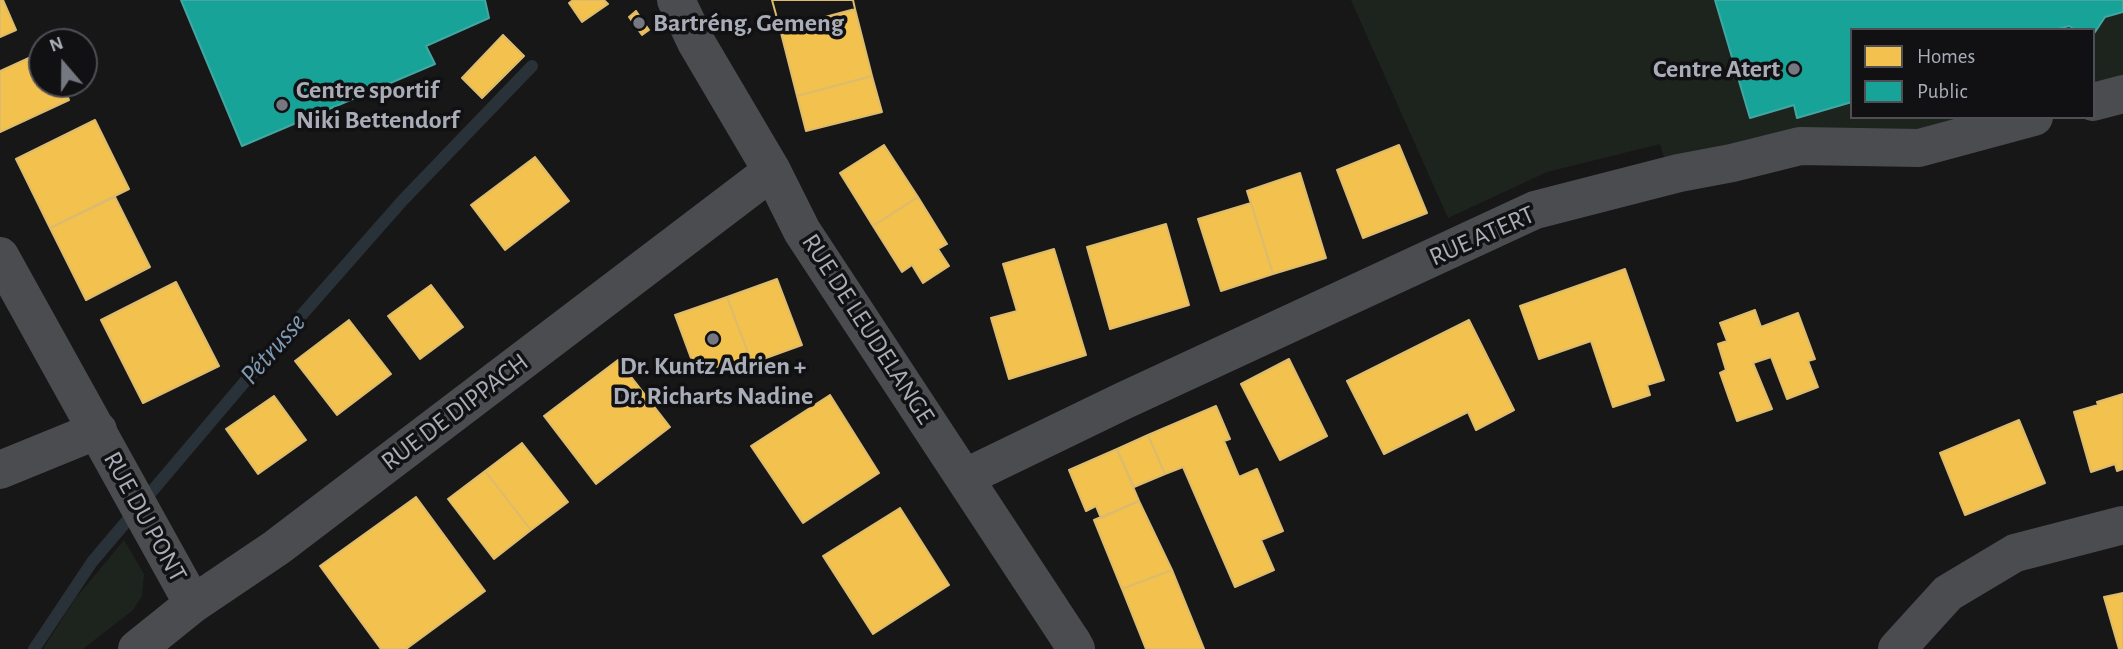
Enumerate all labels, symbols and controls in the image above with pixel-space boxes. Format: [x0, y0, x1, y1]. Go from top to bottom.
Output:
place label: Bartréng, Gemeng [653, 7, 844, 39]
marker: Bartréng, Gemeng [631, 15, 647, 31]
north arrow [28, 28, 98, 98]
legend [1850, 28, 2095, 119]
text: N [47, 33, 66, 56]
text: Homes [1917, 46, 1975, 67]
place label: Centre Atert [1653, 53, 1780, 85]
marker: Centre Atert [1786, 61, 1802, 77]
place label: Centre sportif Niki Bettendorf [296, 74, 459, 136]
text: Public [1917, 81, 1967, 102]
marker: Centre sportif Niki Bettendorf [274, 97, 290, 113]
street label: RUE ATERT [1424, 199, 1540, 273]
street label: RUE DE LEUDELANGE [795, 228, 941, 430]
water label: Pétrusse [233, 307, 313, 391]
marker: Dr. Kuntz Adrien + Dr. Richarts Nadine [705, 331, 721, 347]
street label: RUE DE DIPPACH [375, 347, 535, 477]
place label: Dr. Kuntz Adrien + Dr. Richarts Nadine [613, 350, 813, 412]
street label: RUE DU PONT [96, 446, 194, 588]

